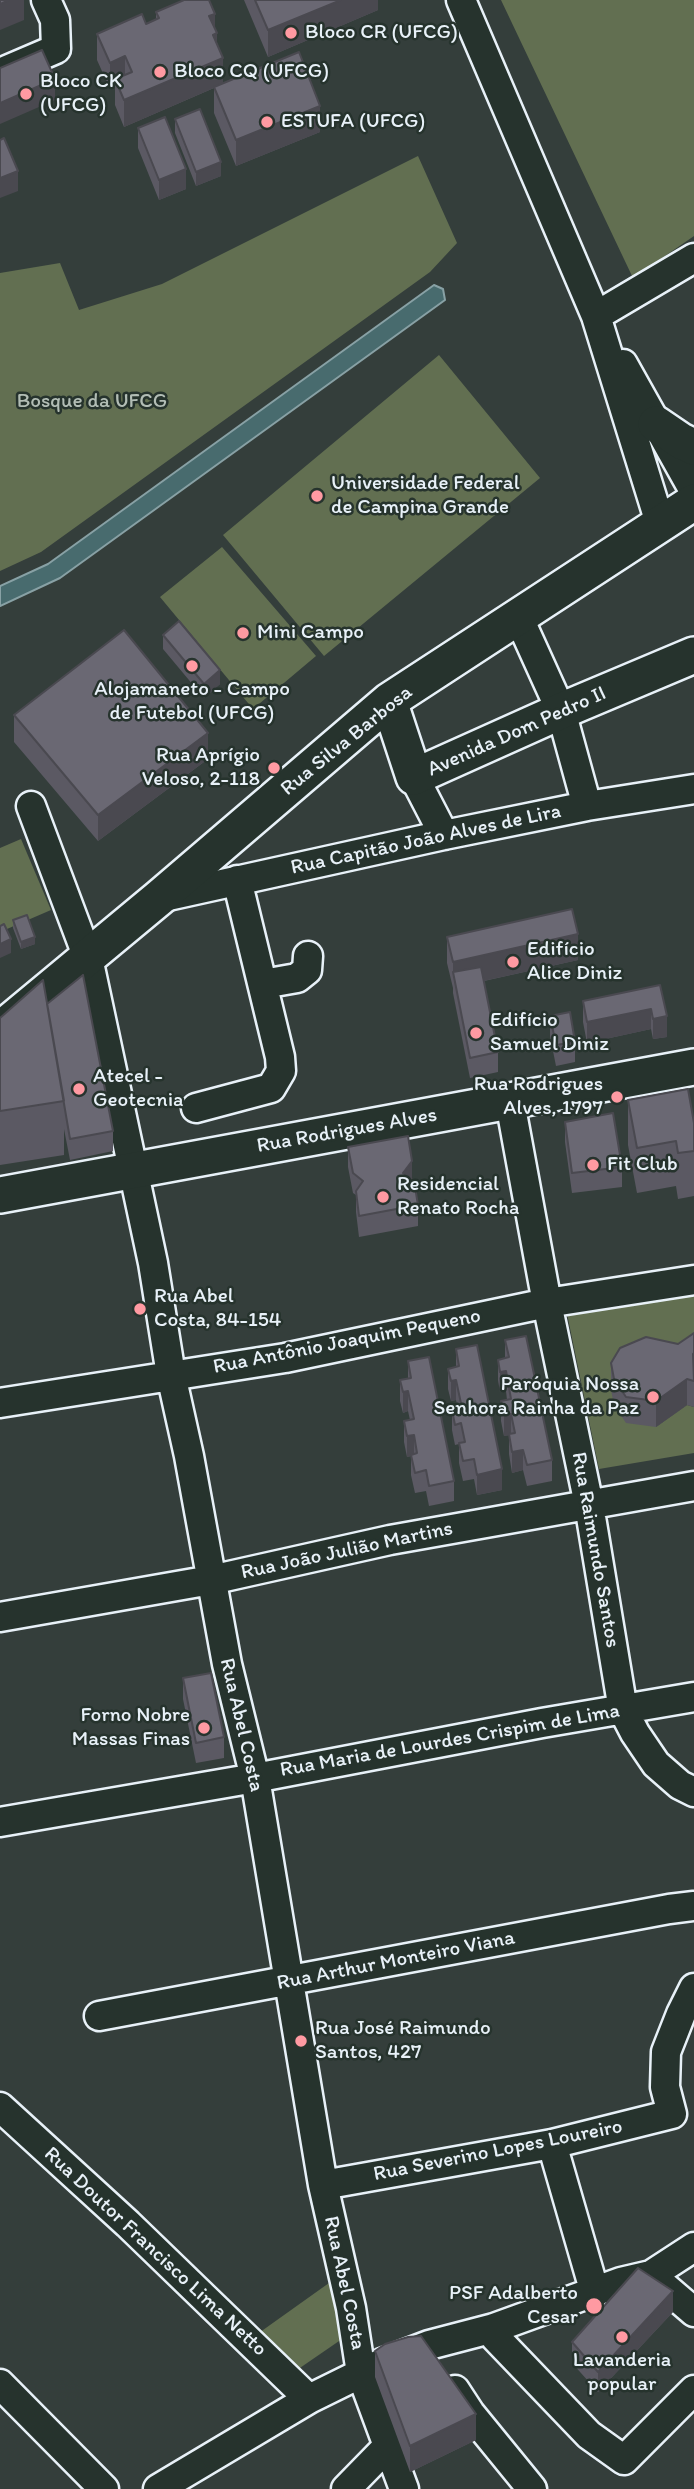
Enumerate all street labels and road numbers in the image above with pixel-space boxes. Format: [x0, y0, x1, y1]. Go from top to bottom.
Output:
street label: Rua Silva Barbosa [276, 680, 418, 802]
street label: Avenida Dom Pedro II [424, 681, 610, 783]
street label: Rua Capitão João Alves de Lira [289, 799, 563, 881]
street label: Rua Rodrigues Alves [255, 1103, 439, 1159]
street label: Rua Antônio Joaquim Pequeno [211, 1304, 483, 1380]
street label: Rua Raimundo Santos [565, 1450, 625, 1650]
street label: Rua João Julião Martins [239, 1516, 455, 1586]
street label: Rua Abel Costa [213, 1656, 269, 1794]
street label: Rua Maria de Lourdes Crispim de Lima [278, 1699, 622, 1783]
street label: Rua Arthur Monteiro Viana [275, 1926, 517, 1996]
street label: Rua Severino Lopes Loureiro [371, 2114, 625, 2188]
street label: Rua Doutor Francisco Lima Netto [38, 2142, 272, 2362]
street label: Rua Abel Costa [318, 2214, 370, 2352]

